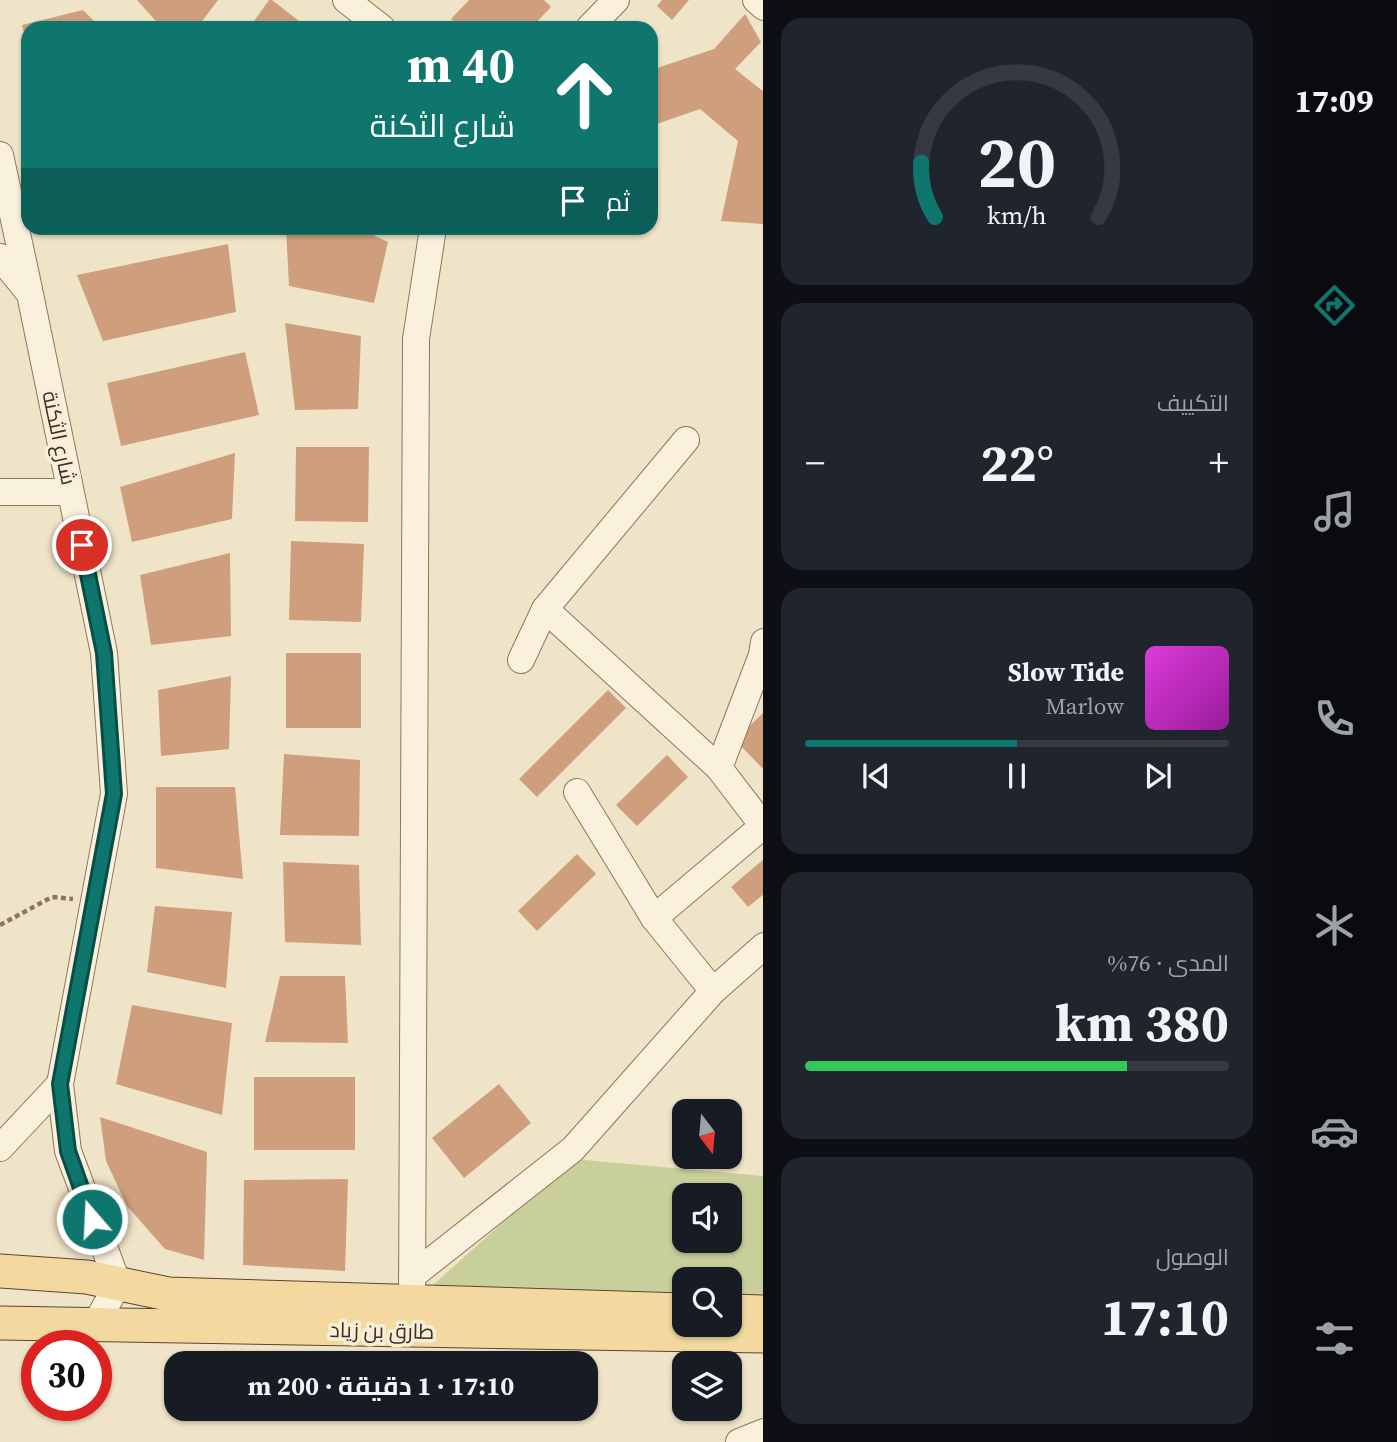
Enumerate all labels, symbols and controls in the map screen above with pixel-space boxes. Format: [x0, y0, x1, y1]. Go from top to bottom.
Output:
text: 40 m [407, 31, 515, 98]
icon: ahead [539, 49, 630, 140]
text: 17:09 [1295, 79, 1374, 123]
text: شارع الثكنة [370, 104, 515, 148]
text: 20 [978, 113, 1056, 212]
icon: arrive [554, 182, 592, 220]
text: ثم [606, 184, 630, 220]
text: km/h [987, 198, 1047, 232]
icon: directions [1310, 281, 1359, 330]
text: التكييف [1157, 387, 1229, 419]
street label: شارع الثكنة [35, 388, 84, 488]
text: 22° [980, 427, 1054, 498]
text: − [805, 437, 825, 489]
text: + [1209, 437, 1229, 489]
icon: music [1310, 487, 1359, 536]
pin [52, 515, 112, 575]
icon: arrive [63, 526, 101, 564]
text: Slow Tide [1008, 654, 1124, 690]
text: Marlow [1046, 690, 1124, 722]
icon: phone [1310, 694, 1359, 743]
icon: previous [857, 757, 895, 795]
icon: pause [998, 757, 1036, 795]
icon: next [1139, 757, 1177, 795]
icon: climate [1310, 901, 1359, 950]
text: المدى · 76% [1107, 947, 1229, 979]
text: 380 km [1055, 987, 1229, 1058]
north arrow [672, 1099, 742, 1169]
map controls [672, 1099, 742, 1421]
icon: car [1310, 1107, 1359, 1156]
position arrow [55, 1182, 129, 1256]
button: sound [672, 1183, 742, 1253]
text: الوصول [1156, 1241, 1229, 1273]
button: search [672, 1267, 742, 1337]
text: 17:10 [1101, 1281, 1229, 1352]
icon: filters [1310, 1314, 1359, 1363]
street label: طارق بن زياد [329, 1315, 435, 1346]
speed limit sign: 30 [21, 1330, 112, 1421]
button: layers [672, 1351, 742, 1421]
text: 17:10 · 1 دقيقة · 200 m [248, 1368, 514, 1404]

